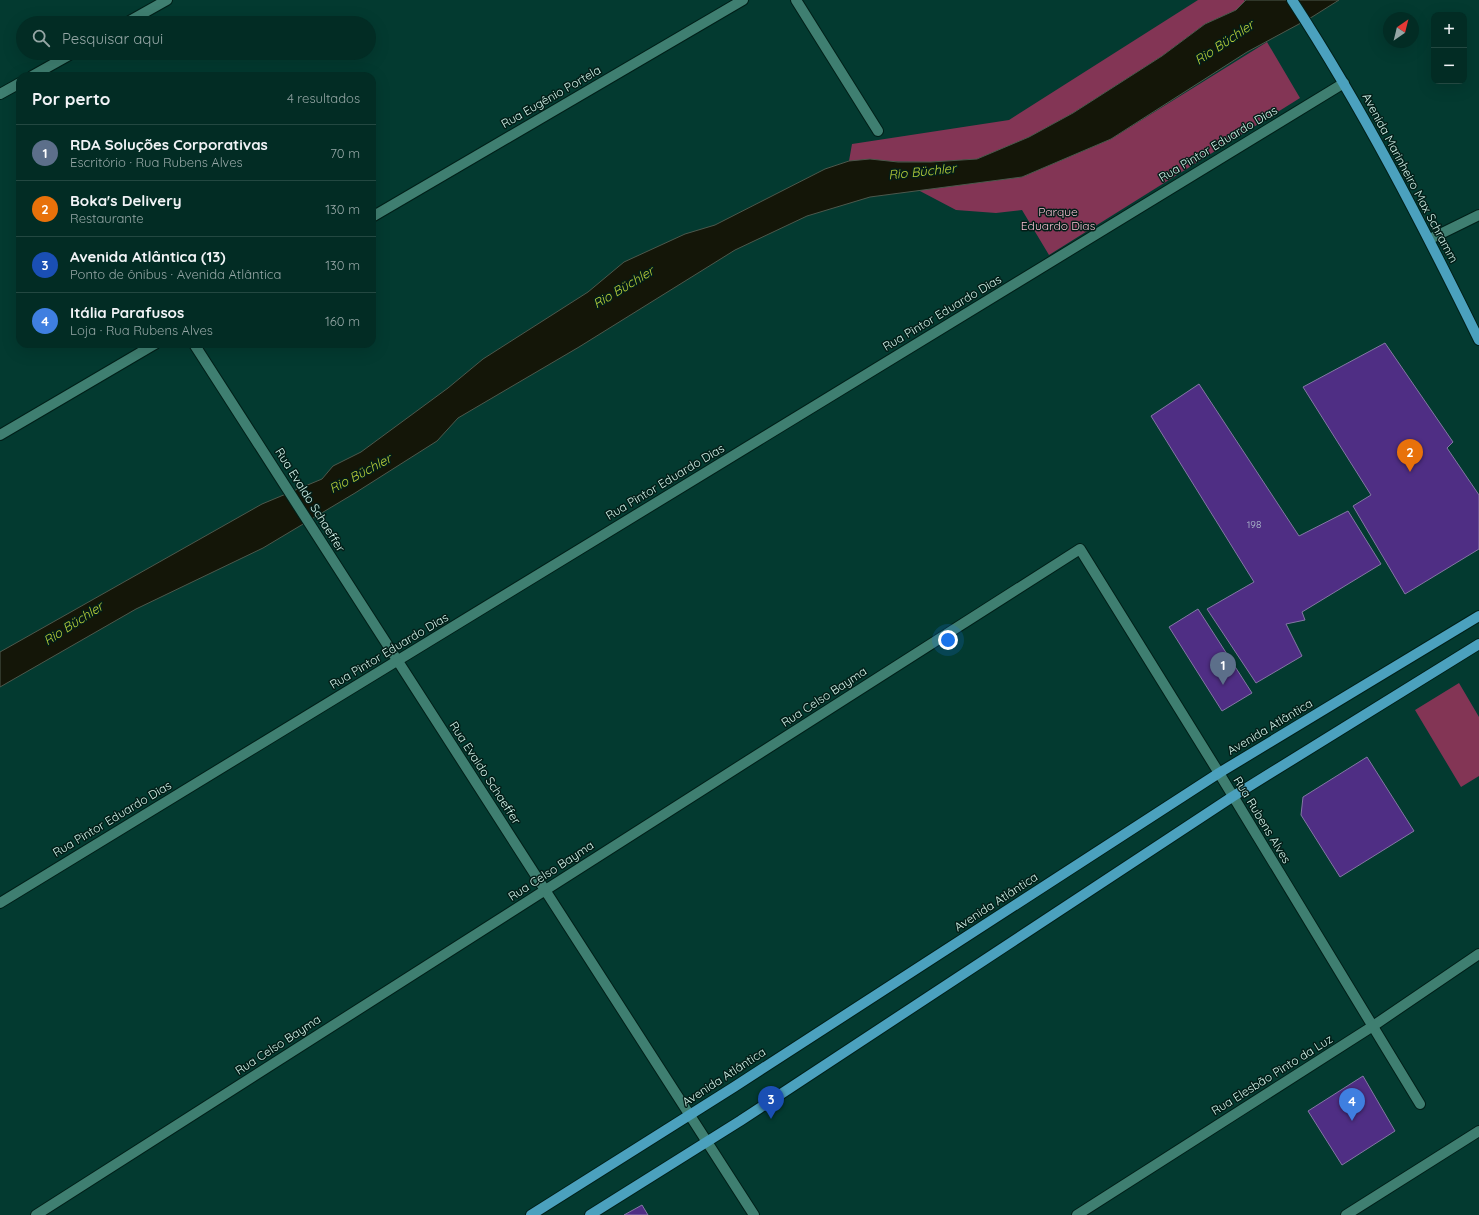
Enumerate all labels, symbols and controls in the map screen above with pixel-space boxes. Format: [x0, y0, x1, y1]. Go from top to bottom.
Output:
north arrow [1383, 12, 1419, 48]
map controls [1431, 12, 1467, 84]
button: + [1431, 12, 1467, 48]
water label: Rio Büchler [1191, 15, 1258, 68]
search box [16, 16, 376, 60]
icon: search [30, 27, 52, 49]
text: Pesquisar aqui [62, 29, 163, 48]
button: − [1431, 48, 1467, 84]
street label: Rua Eugênio Portela [498, 62, 603, 131]
text: Por perto [32, 88, 110, 109]
text: 4 resultados [287, 90, 360, 106]
street label: Avenida Marinheiro Max Schramm [1359, 90, 1462, 265]
street label: Rua Pintor Eduardo Dias [1156, 102, 1280, 185]
text: RDA Soluções Corporativas [70, 135, 268, 154]
text: 1 [42, 145, 48, 161]
text: 70 m [330, 145, 360, 161]
text: Escritório · Rua Rubens Alves [70, 154, 243, 170]
water label: Rio Büchler [887, 159, 959, 183]
text: Boka's Delivery [70, 191, 181, 210]
text: 2 [41, 201, 49, 217]
text: 130 m [325, 201, 360, 217]
park label: Parque Eduardo Dias [1021, 204, 1096, 233]
text: Restaurante [70, 210, 144, 226]
text: Avenida Atlântica (13) [70, 247, 226, 266]
text: 3 [42, 257, 48, 273]
text: 130 m [325, 257, 360, 273]
water label: Rio Büchler [590, 262, 658, 311]
text: Ponto de ônibus · Avenida Atlântica [70, 266, 281, 282]
street label: Rua Pintor Eduardo Dias [880, 271, 1004, 354]
text: Itália Parafusos [70, 303, 184, 322]
text: 4 [41, 313, 49, 329]
text: 160 m [325, 313, 360, 329]
text: Loja · Rua Rubens Alves [70, 322, 213, 338]
pin: 2 [1397, 439, 1423, 472]
street label: Rua Pintor Eduardo Dias [603, 440, 727, 523]
street label: Rua Evaldo Schaeffer [272, 445, 349, 555]
water label: Rio Büchler [326, 449, 396, 496]
house number: 198 [1247, 518, 1261, 531]
water label: Rio Büchler [40, 597, 108, 648]
street label: Rua Pintor Eduardo Dias [327, 609, 451, 692]
your location [938, 630, 958, 650]
pin: 1 [1210, 652, 1236, 685]
street label: Rua Celso Bayma [778, 663, 869, 730]
street label: Avenida Atlântica [1224, 695, 1315, 758]
street label: Rua Evaldo Schaeffer [446, 718, 525, 827]
street label: Rua Rubens Alves [1231, 774, 1295, 866]
street label: Rua Pintor Eduardo Dias [50, 777, 174, 860]
street label: Rua Celso Bayma [505, 837, 596, 904]
street label: Avenida Atlântica [951, 869, 1040, 934]
street label: Rua Celso Bayma [232, 1011, 323, 1078]
street label: Rua Elesbão Pinto da Luz [1208, 1031, 1335, 1118]
street label: Avenida Atlântica [679, 1044, 768, 1109]
pin: 3 [758, 1086, 784, 1119]
pin: 4 [1339, 1088, 1365, 1121]

